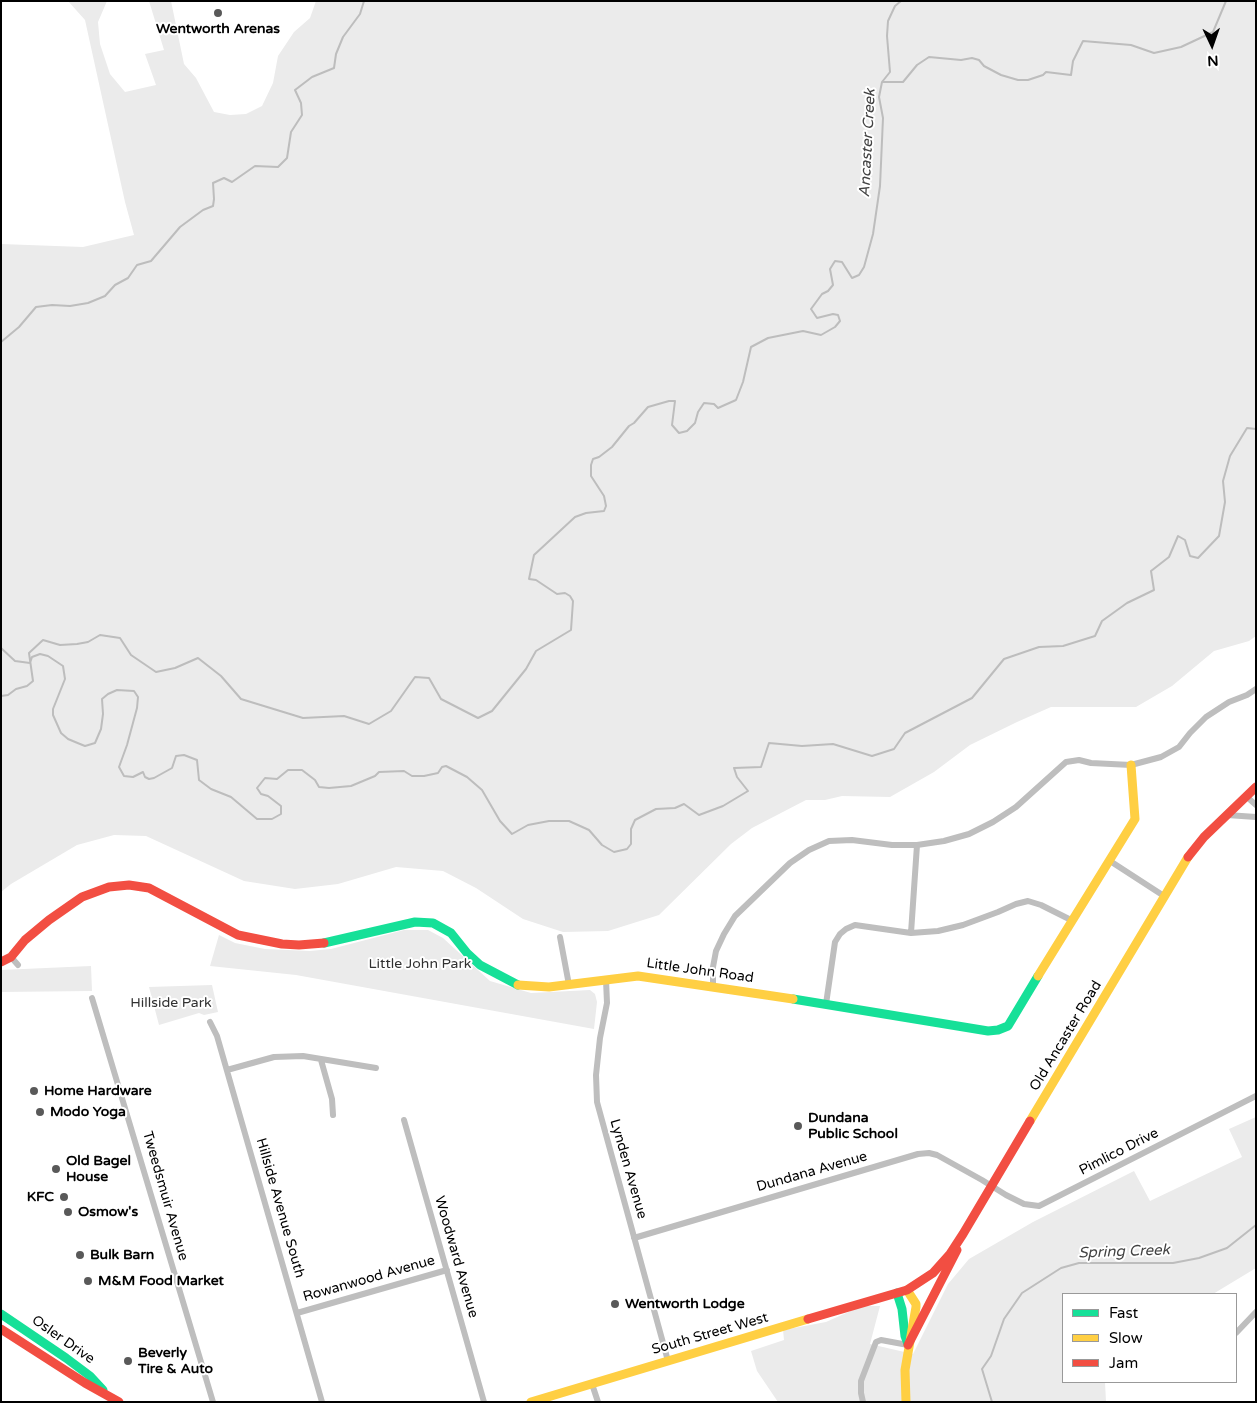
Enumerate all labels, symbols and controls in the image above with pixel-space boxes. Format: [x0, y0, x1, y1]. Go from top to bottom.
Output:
marker: Wentworth Arenas [212, 7, 224, 19]
north arrow [1187, 20, 1237, 70]
place label: Wentworth Arenas [156, 21, 280, 37]
text: N [1207, 52, 1219, 69]
water label: Ancaster Creek [856, 88, 880, 198]
street label: Little John Road [645, 955, 755, 987]
park label: Little John Park [369, 956, 471, 972]
street label: Old Ancaster Road [1026, 978, 1106, 1094]
park label: Hillside Park [130, 995, 212, 1011]
place label: Home Hardware [44, 1083, 152, 1099]
marker: Home Hardware [28, 1085, 40, 1097]
place label: Modo Yoga [50, 1104, 126, 1120]
marker: Modo Yoga [34, 1106, 46, 1118]
place label: Dundana Public School [808, 1110, 898, 1142]
street label: Lynden Avenue [606, 1117, 650, 1221]
marker: Dundana Public School [792, 1120, 804, 1132]
street label: Pimlico Drive [1077, 1125, 1161, 1179]
street label: Tweedsmuir Avenue [138, 1129, 192, 1263]
street label: Hillside Avenue South [252, 1136, 308, 1280]
street label: Dundana Avenue [755, 1148, 869, 1196]
place label: Old Bagel House [66, 1153, 131, 1186]
marker: Old Bagel House [50, 1163, 62, 1175]
place label: KFC [27, 1189, 54, 1205]
marker: KFC [58, 1191, 70, 1203]
street label: Woodward Avenue [431, 1194, 481, 1320]
place label: Osmow's [78, 1204, 138, 1220]
marker: Osmow's [62, 1206, 74, 1218]
water label: Spring Creek [1078, 1241, 1170, 1263]
place label: Bulk Barn [90, 1247, 154, 1263]
marker: Bulk Barn [74, 1249, 86, 1261]
street label: Rowanwood Avenue [301, 1252, 437, 1306]
place label: M&M Food Market [98, 1273, 224, 1289]
marker: M&M Food Market [82, 1275, 94, 1287]
legend [1062, 1293, 1237, 1383]
place label: Wentworth Lodge [625, 1296, 745, 1312]
marker: Wentworth Lodge [609, 1298, 621, 1310]
text: Fast [1109, 1304, 1138, 1322]
street label: South Street West [650, 1309, 770, 1359]
street label: Osler Drive [28, 1312, 98, 1368]
text: Slow [1109, 1329, 1143, 1347]
place label: Beverly Tire & Auto [138, 1345, 213, 1378]
text: Jam [1109, 1354, 1138, 1372]
marker: Beverly Tire & Auto [122, 1355, 134, 1367]

